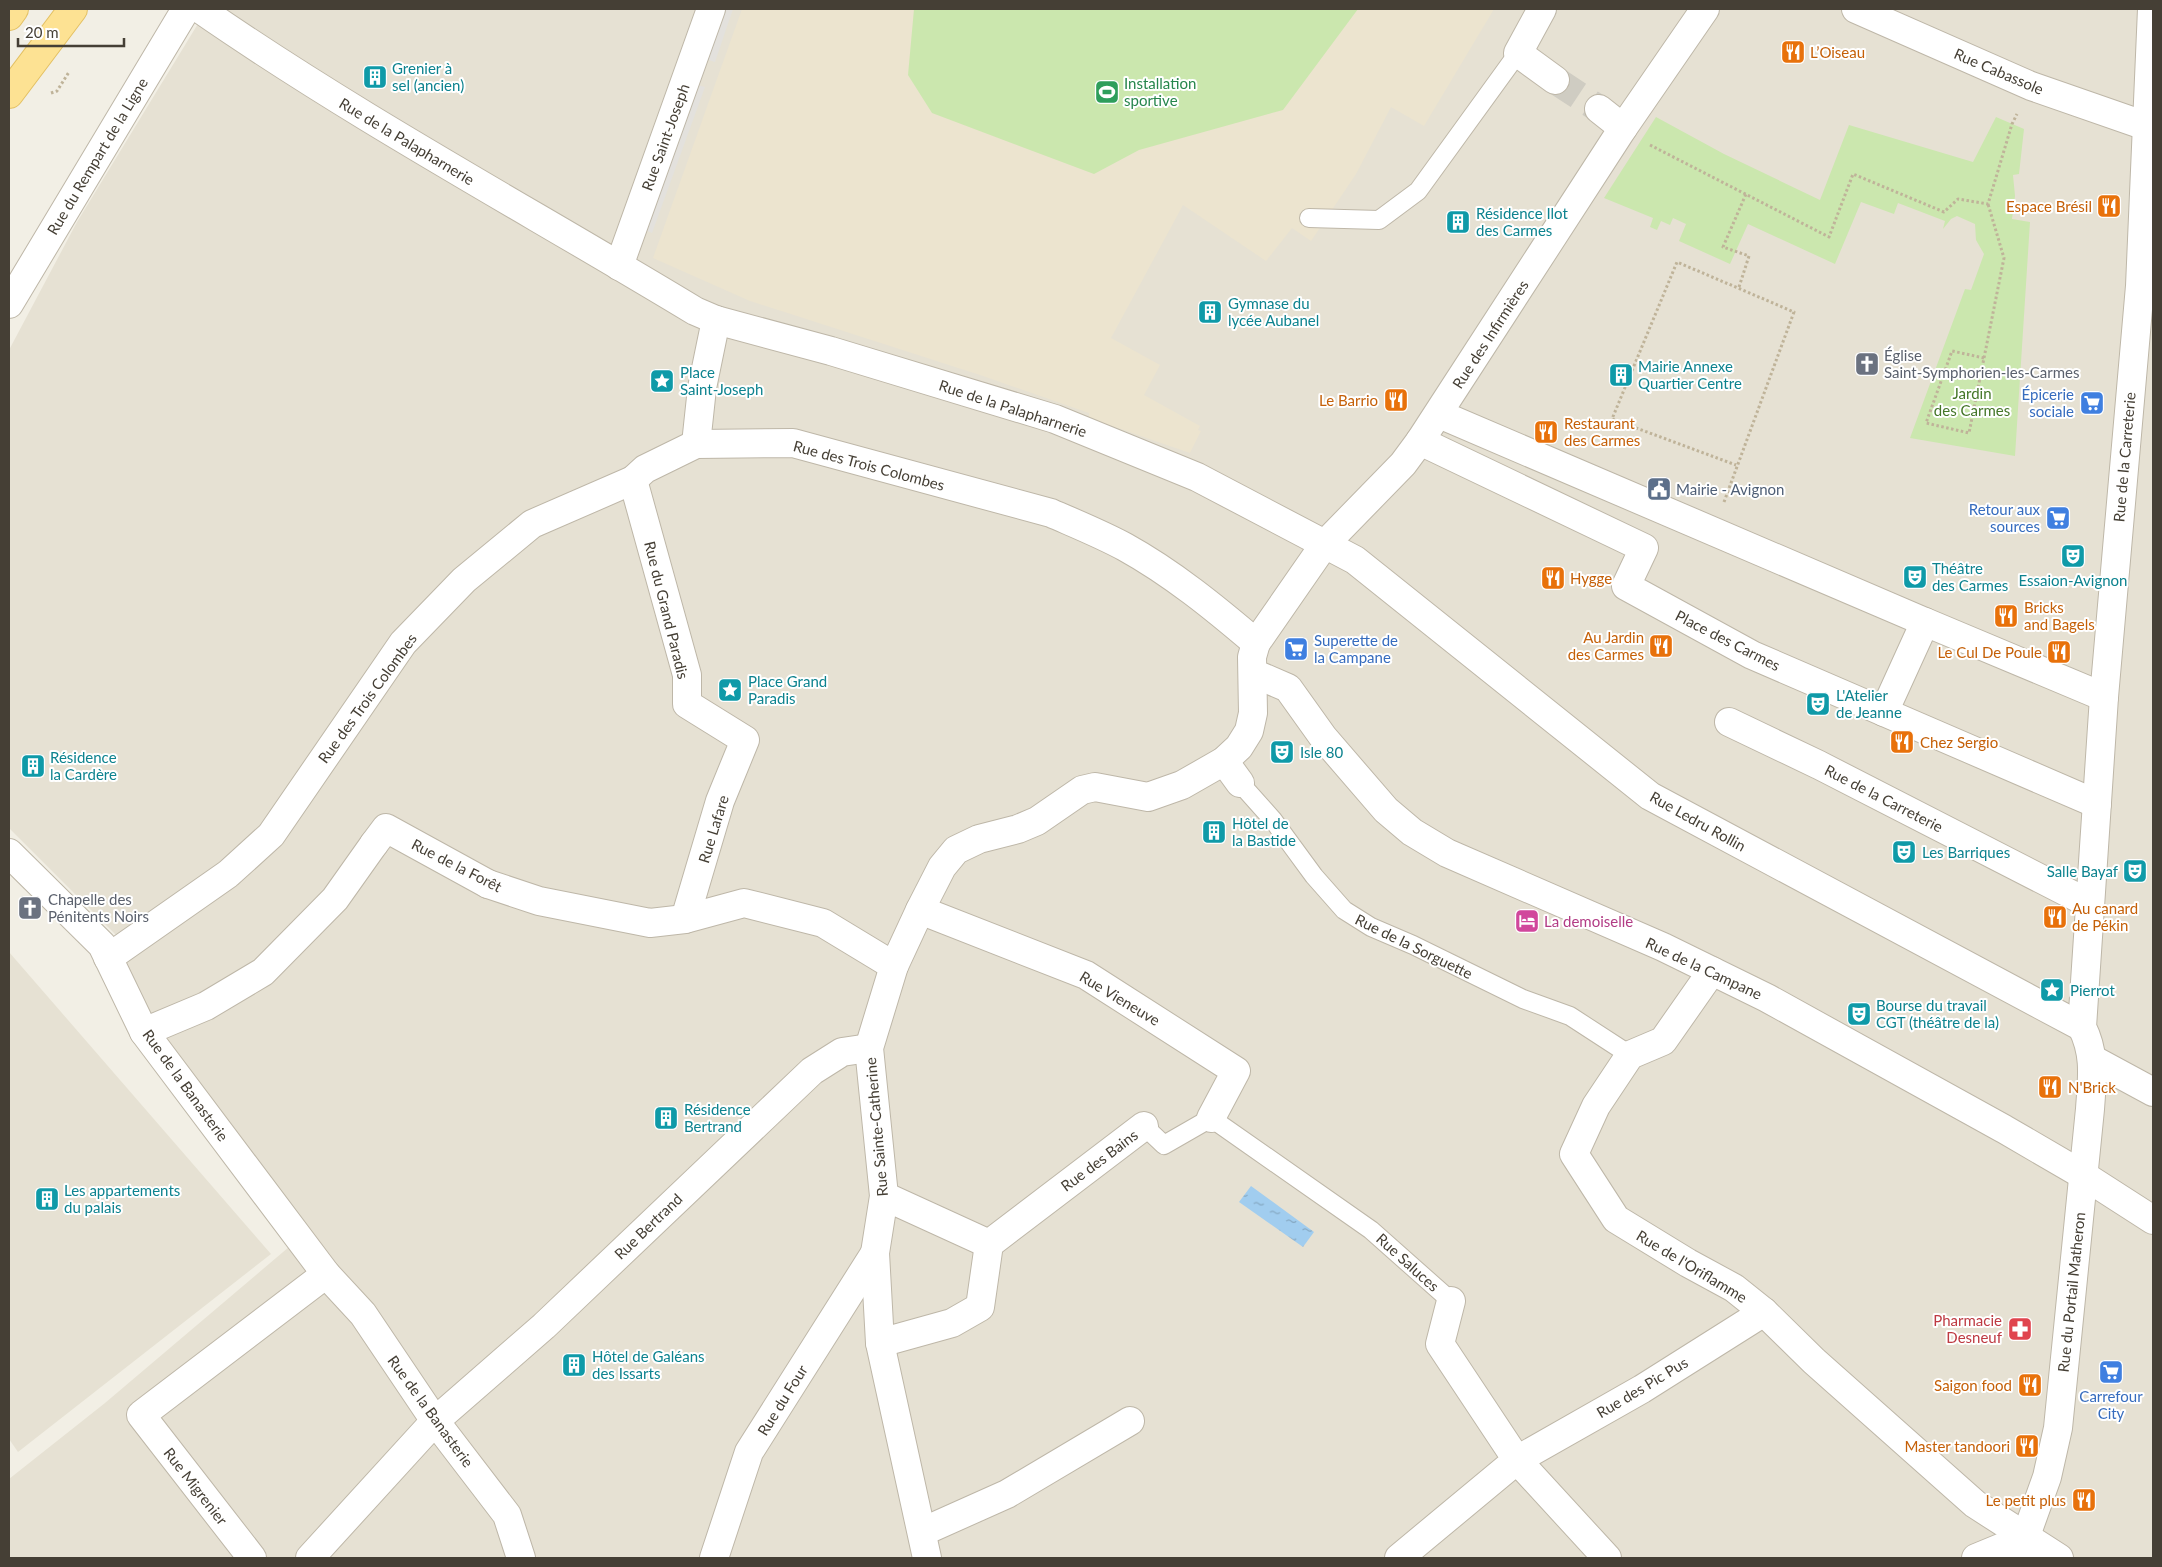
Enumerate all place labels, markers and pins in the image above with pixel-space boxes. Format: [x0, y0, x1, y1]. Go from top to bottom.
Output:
restaurant icon: L’Oiseau [1780, 39, 1806, 65]
place label: L’Oiseau [1810, 43, 1865, 61]
place label: Grenier à sel (ancien) [392, 59, 464, 94]
building icon: Grenier à sel (ancien) [362, 64, 388, 90]
place label: Installation sportive [1124, 74, 1196, 109]
sports icon: Installation sportive [1094, 79, 1120, 105]
restaurant icon: Espace Brésil [2096, 193, 2122, 219]
place label: Espace Brésil [2006, 197, 2092, 215]
place label: Résidence Ilot des Carmes [1476, 204, 1568, 239]
building icon: Résidence Ilot des Carmes [1445, 209, 1471, 235]
place label: Gymnase du lycée Aubanel [1228, 294, 1319, 329]
building icon: Gymnase du lycée Aubanel [1197, 299, 1223, 325]
place label: Église Saint-Symphorien-les-Carmes [1884, 346, 2080, 381]
church icon: Église Saint-Symphorien-les-Carmes [1854, 351, 1880, 377]
place label: Mairie Annexe Quartier Centre [1638, 357, 1742, 392]
building icon: Mairie Annexe Quartier Centre [1608, 362, 1634, 388]
place label: Place Saint-Joseph [680, 363, 763, 398]
place icon: Place Saint-Joseph [649, 368, 675, 394]
place label: Épicerie sociale [2022, 385, 2074, 420]
restaurant icon: Le Barrio [1383, 387, 1409, 413]
supermarket icon: Épicerie sociale [2079, 390, 2105, 416]
place label: Le Barrio [1319, 391, 1378, 409]
place label: Restaurant des Carmes [1564, 414, 1640, 449]
restaurant icon: Restaurant des Carmes [1533, 419, 1559, 445]
public building icon: Mairie - Avignon [1646, 476, 1672, 502]
place label: Mairie - Avignon [1676, 480, 1784, 498]
place label: Retour aux sources [1969, 500, 2041, 535]
supermarket icon: Retour aux sources [2045, 505, 2071, 531]
theatre icon: Essaion-Avignon [2060, 543, 2086, 569]
place label: Théâtre des Carmes [1932, 559, 2008, 594]
theatre icon: Théâtre des Carmes [1902, 564, 1928, 590]
restaurant icon: Hygge [1540, 565, 1566, 591]
place label: Hygge [1570, 569, 1612, 587]
place label: Essaion-Avignon [2019, 571, 2127, 589]
place label: Bricks and Bagels [2024, 598, 2095, 633]
restaurant icon: Bricks and Bagels [1993, 603, 2019, 629]
place label: Au Jardin des Carmes [1568, 628, 1644, 663]
place label: Superette de la Campane [1314, 631, 1398, 666]
restaurant icon: Au Jardin des Carmes [1648, 633, 1674, 659]
supermarket icon: Superette de la Campane [1283, 636, 1309, 662]
restaurant icon: Le Cul De Poule [2046, 639, 2072, 665]
place label: Le Cul De Poule [1937, 643, 2042, 661]
place label: Place Grand Paradis [748, 672, 827, 707]
place icon: Place Grand Paradis [717, 677, 743, 703]
place label: L'Atelier de Jeanne [1836, 686, 1902, 721]
theatre icon: L'Atelier de Jeanne [1805, 691, 1831, 717]
restaurant icon: Chez Sergio [1889, 729, 1915, 755]
place label: Chez Sergio [1920, 733, 1998, 751]
theatre icon: Isle 80 [1269, 739, 1295, 765]
place label: Isle 80 [1300, 743, 1343, 761]
place label: Résidence la Cardère [50, 748, 117, 783]
building icon: Résidence la Cardère [20, 753, 46, 779]
place label: Hôtel de la Bastide [1232, 814, 1296, 849]
building icon: Hôtel de la Bastide [1201, 819, 1227, 845]
theatre icon: Les Barriques [1891, 839, 1917, 865]
place label: Les Barriques [1922, 843, 2010, 861]
theatre icon: Salle Bayaf [2122, 858, 2148, 884]
place label: Salle Bayaf [2047, 862, 2119, 880]
place label: Chapelle des Pénitents Noirs [48, 890, 149, 925]
church icon: Chapelle des Pénitents Noirs [17, 895, 43, 921]
place label: Au canard de Pékin [2072, 899, 2138, 934]
restaurant icon: Au canard de Pékin [2042, 904, 2068, 930]
hotel icon: La demoiselle [1514, 908, 1540, 934]
place label: La demoiselle [1544, 912, 1633, 930]
place icon: Pierrot [2039, 977, 2065, 1003]
place label: Pierrot [2070, 981, 2115, 999]
place label: Bourse du travail CGT (théâtre de la) [1876, 996, 1999, 1031]
theatre icon: Bourse du travail CGT (théâtre de la) [1846, 1001, 1872, 1027]
restaurant icon: N'Brick [2037, 1074, 2063, 1100]
place label: N'Brick [2068, 1078, 2116, 1096]
place label: Résidence Bertrand [684, 1100, 751, 1135]
building icon: Résidence Bertrand [653, 1105, 679, 1131]
place label: Les appartements du palais [64, 1181, 180, 1216]
building icon: Les appartements du palais [34, 1186, 60, 1212]
place label: Pharmacie Desneuf [1933, 1311, 2003, 1346]
pharmacy icon: Pharmacie Desneuf [2007, 1316, 2033, 1342]
place label: Hôtel de Galéans des Issarts [592, 1347, 705, 1382]
building icon: Hôtel de Galéans des Issarts [561, 1352, 587, 1378]
supermarket icon: Carrefour City [2098, 1359, 2124, 1385]
restaurant icon: Saigon food [2017, 1372, 2043, 1398]
place label: Saigon food [1934, 1376, 2012, 1394]
place label: Carrefour City [2079, 1387, 2143, 1422]
restaurant icon: Master tandoori [2014, 1433, 2040, 1459]
place label: Master tandoori [1904, 1437, 2010, 1455]
restaurant icon: Le petit plus [2071, 1487, 2097, 1513]
place label: Le petit plus [1986, 1491, 2066, 1509]

